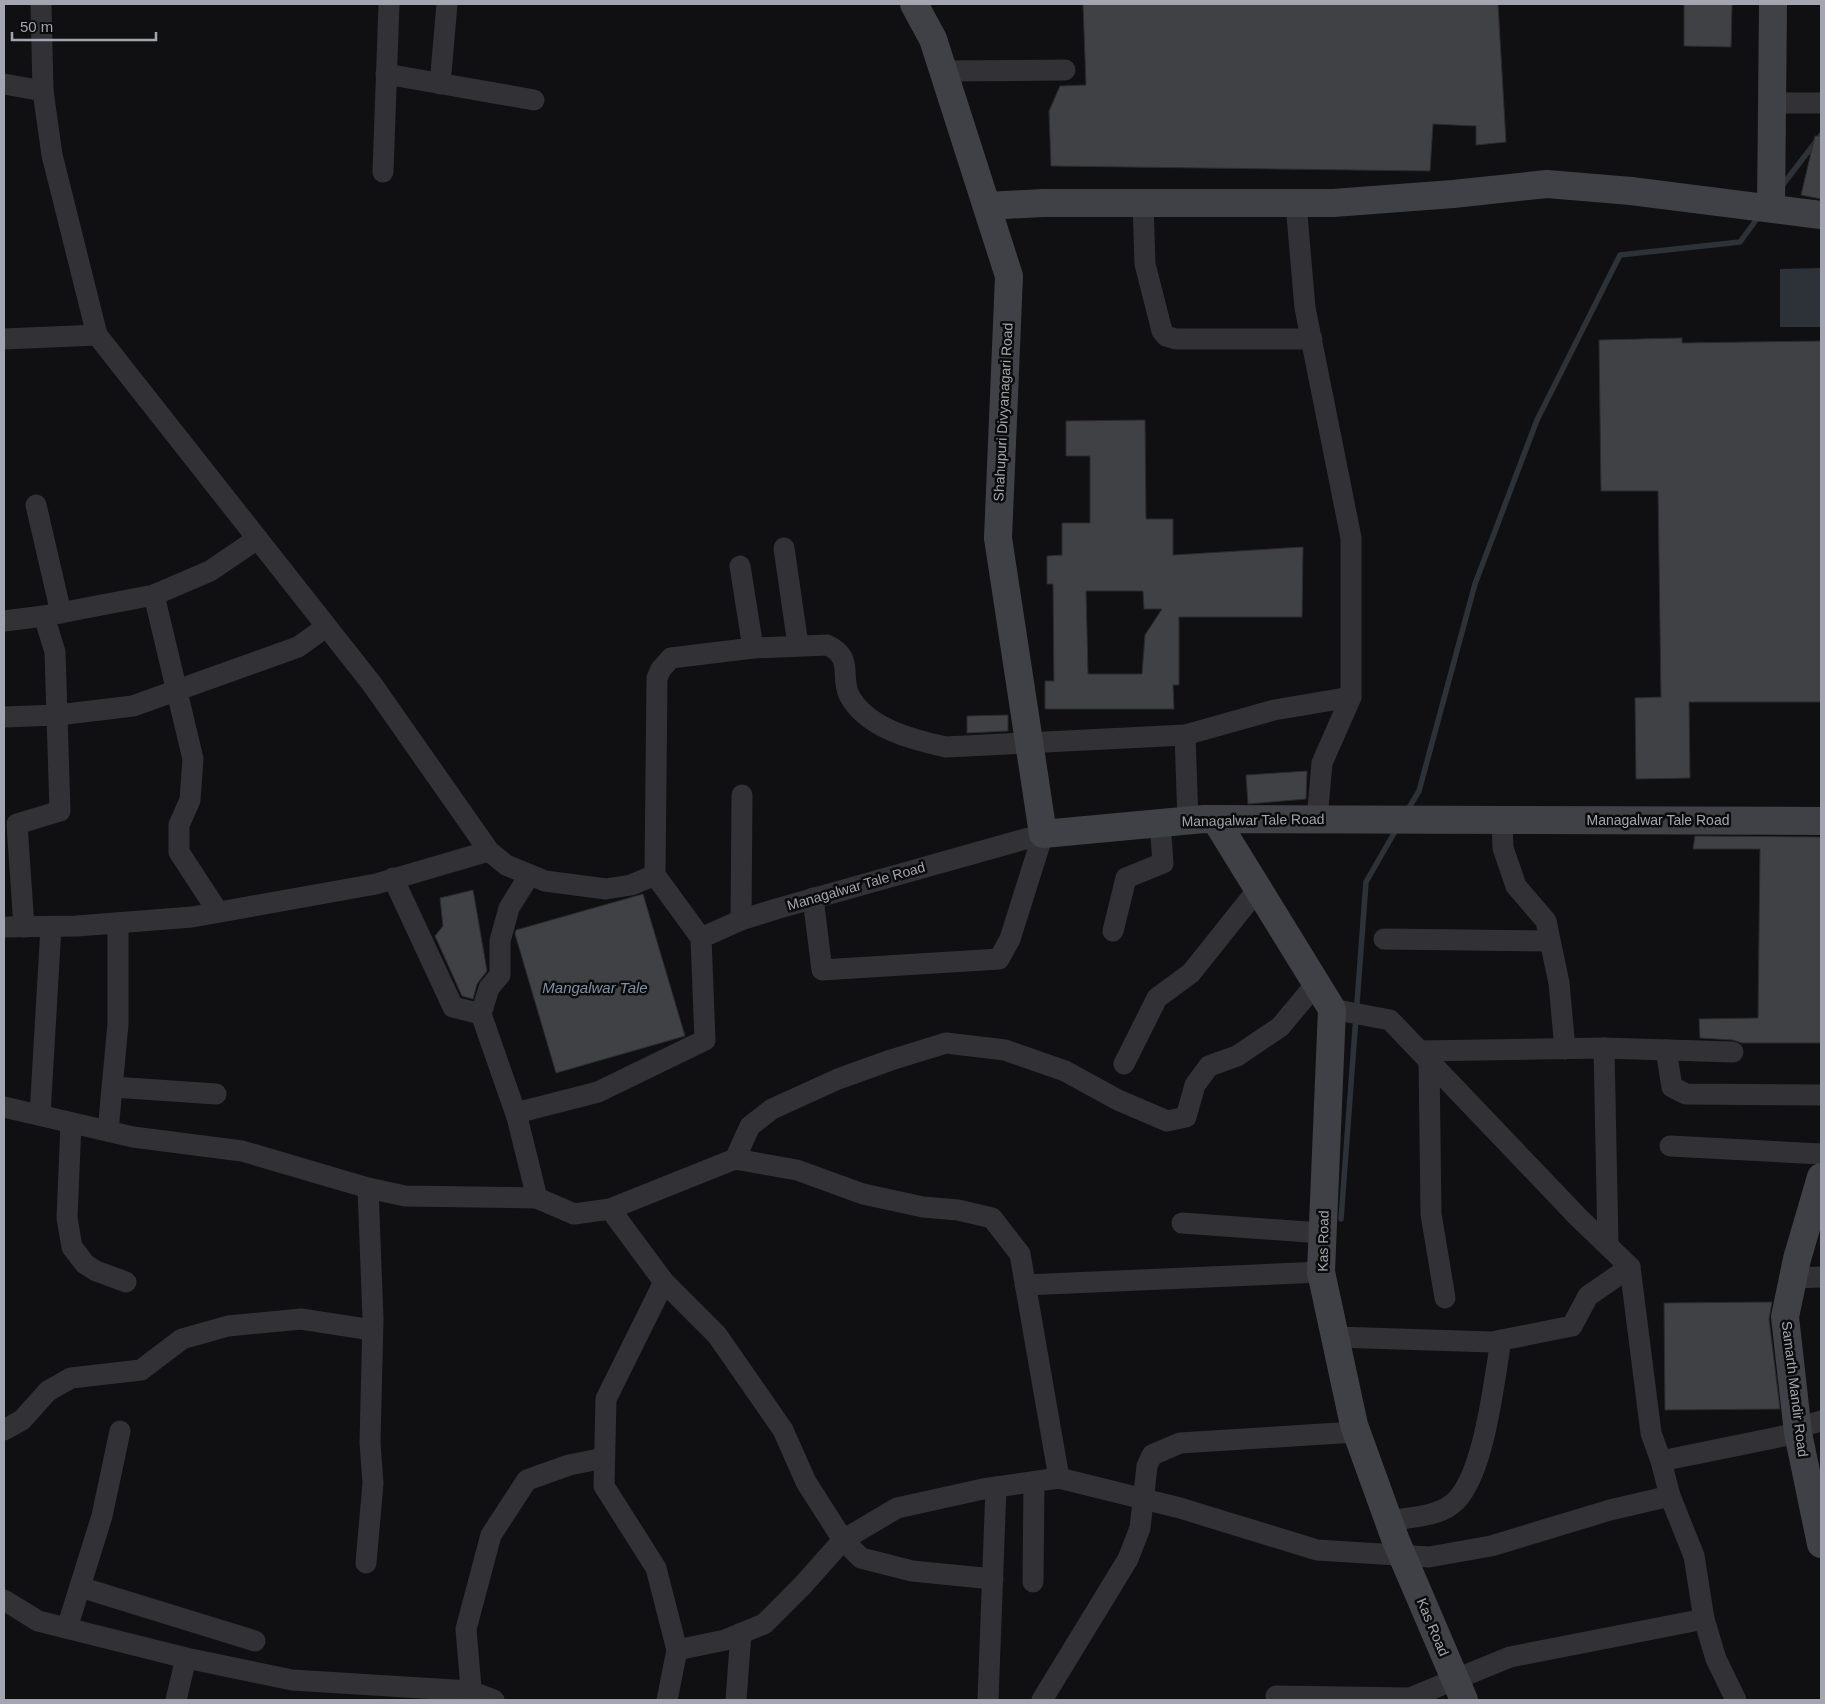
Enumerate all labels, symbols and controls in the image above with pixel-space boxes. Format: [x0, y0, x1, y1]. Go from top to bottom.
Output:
scale bar [12, 10, 156, 42]
text: 50 m [20, 18, 53, 35]
street label: Shahupuri Divyanagari Road [990, 322, 1016, 502]
street label: Managalwar Tale Road [1181, 811, 1325, 829]
street label: Managalwar Tale Road [1587, 812, 1729, 828]
street label: Managalwar Tale Road [785, 859, 927, 913]
water label: Mangalwar Tale [542, 979, 648, 996]
street label: Kas Road [1314, 1210, 1332, 1272]
street label: Samarth Mandir Road [1779, 1320, 1811, 1458]
street label: Kas Road [1414, 1596, 1452, 1658]

